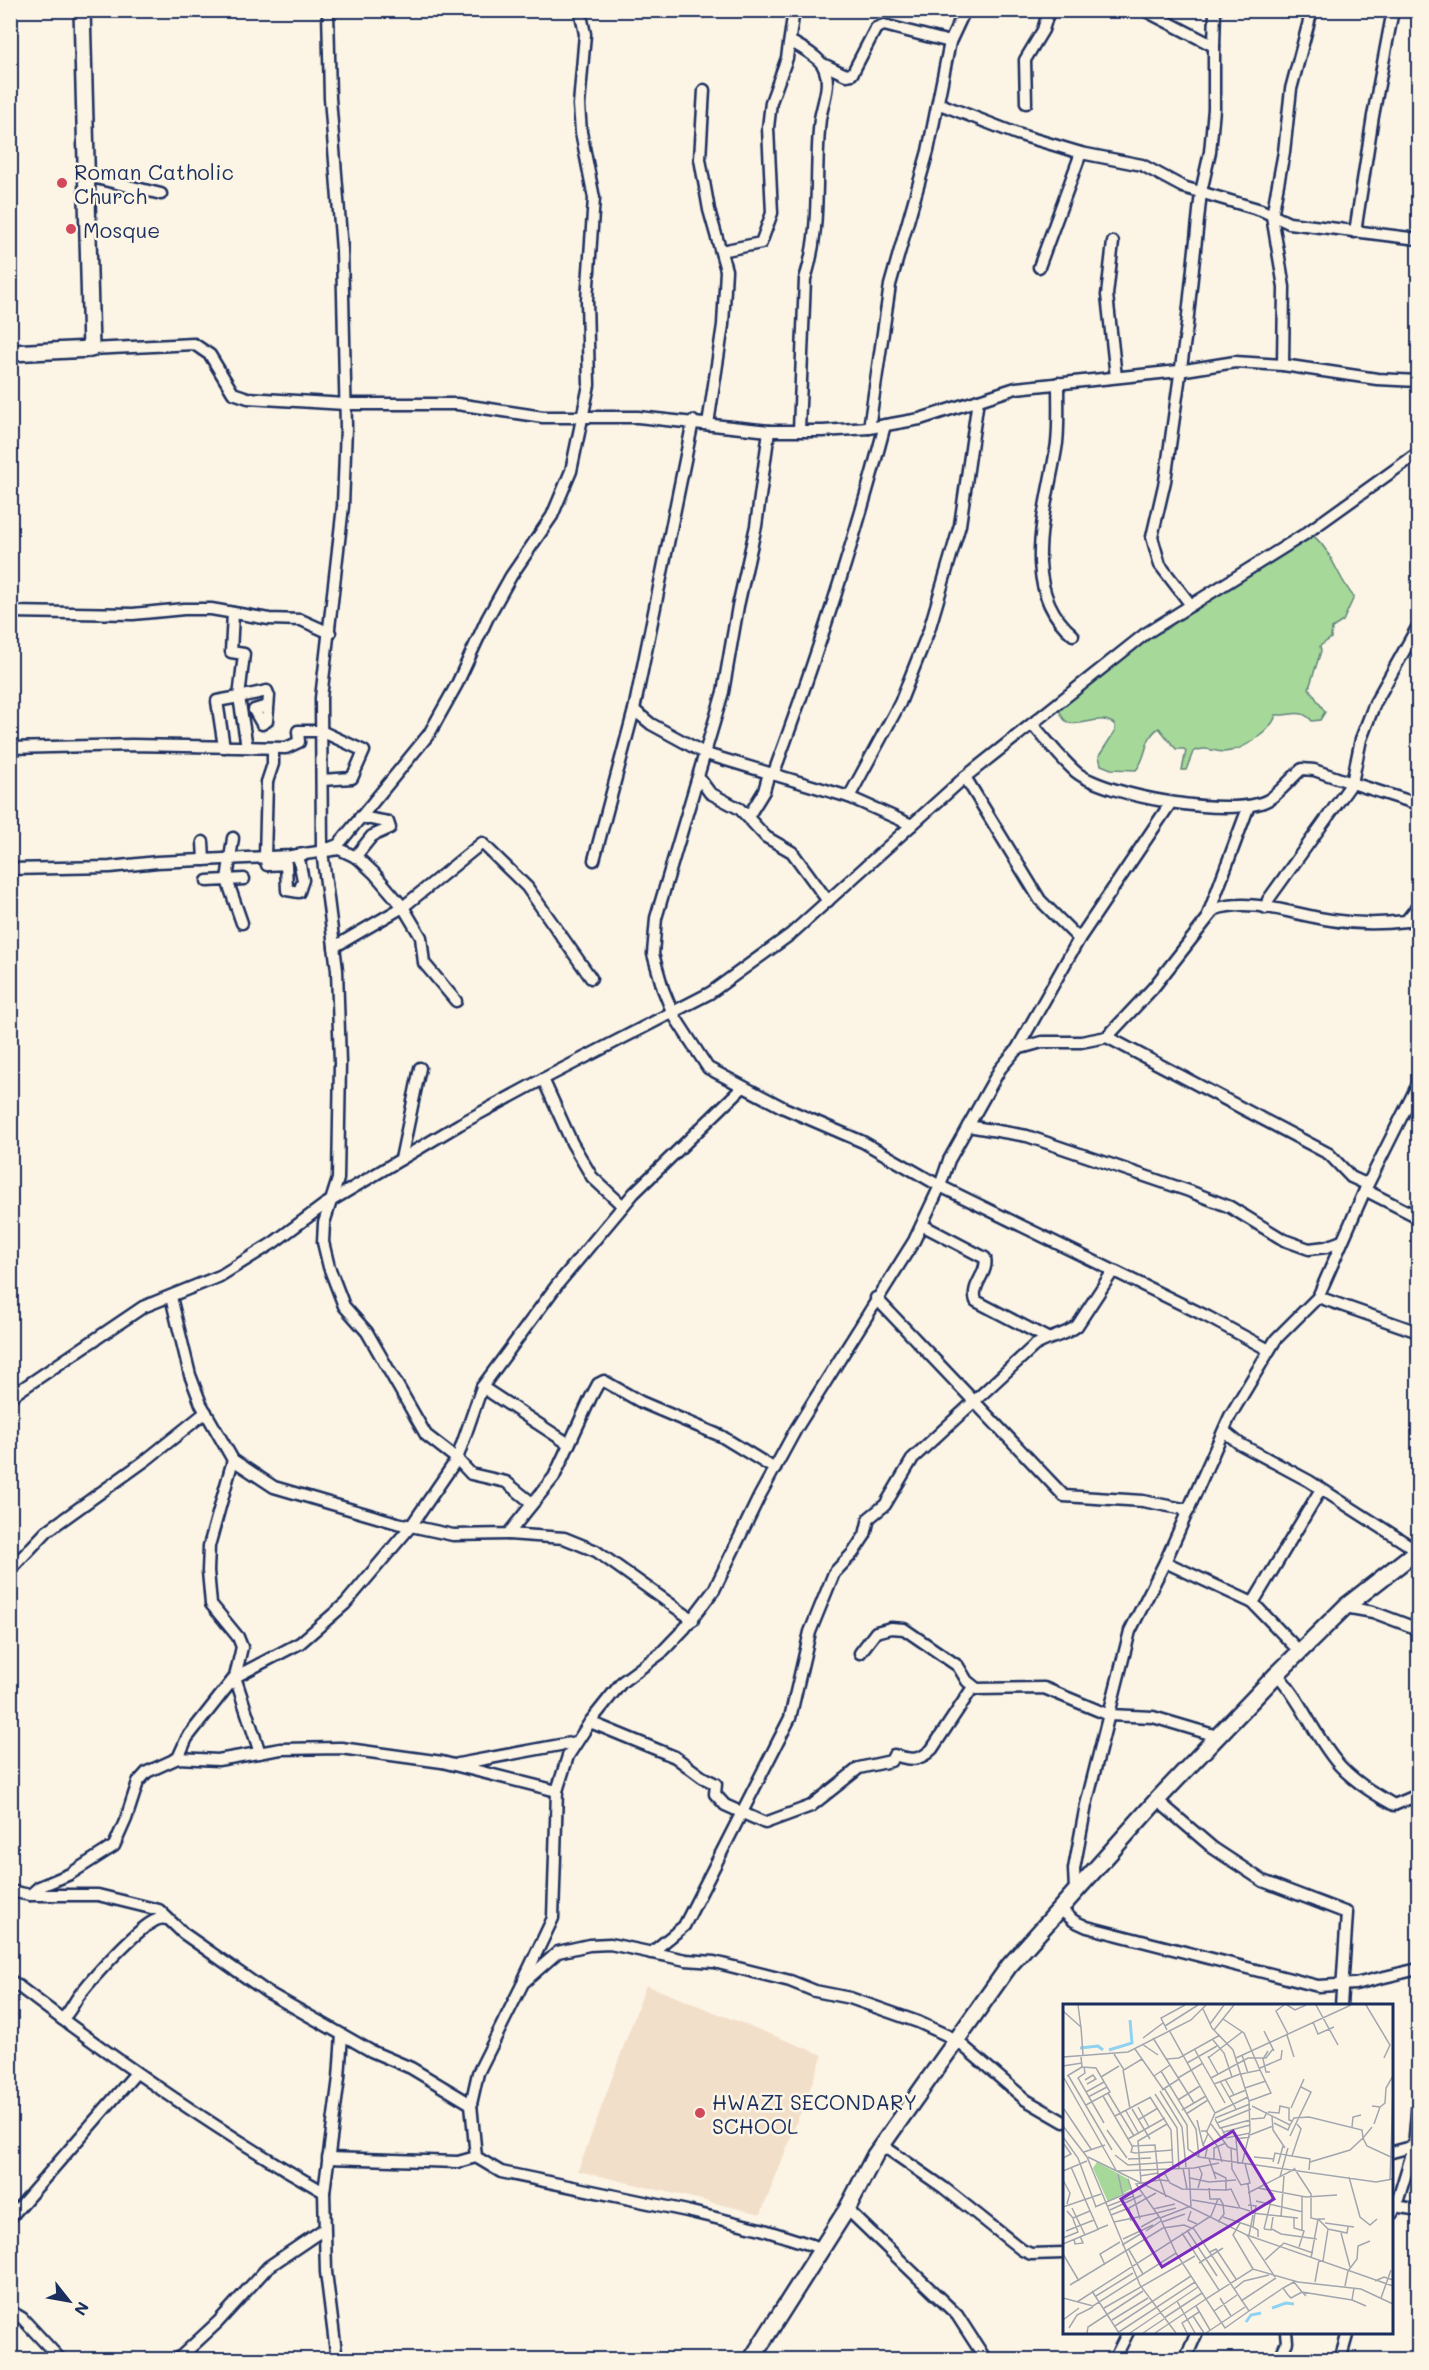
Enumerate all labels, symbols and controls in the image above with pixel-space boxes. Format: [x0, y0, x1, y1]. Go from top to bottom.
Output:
place label: Roman Catholic Church [74, 158, 234, 209]
marker: Roman Catholic Church [55, 176, 69, 190]
place label: Mosque [83, 216, 160, 243]
marker: Mosque [64, 222, 78, 236]
inset map [1063, 2004, 1393, 2334]
place label: HWAZI SECONDARY SCHOOL [712, 2088, 917, 2139]
marker: HWAZI SECONDARY SCHOOL [693, 2106, 707, 2120]
north arrow [39, 2271, 99, 2331]
text: N [70, 2298, 94, 2320]

